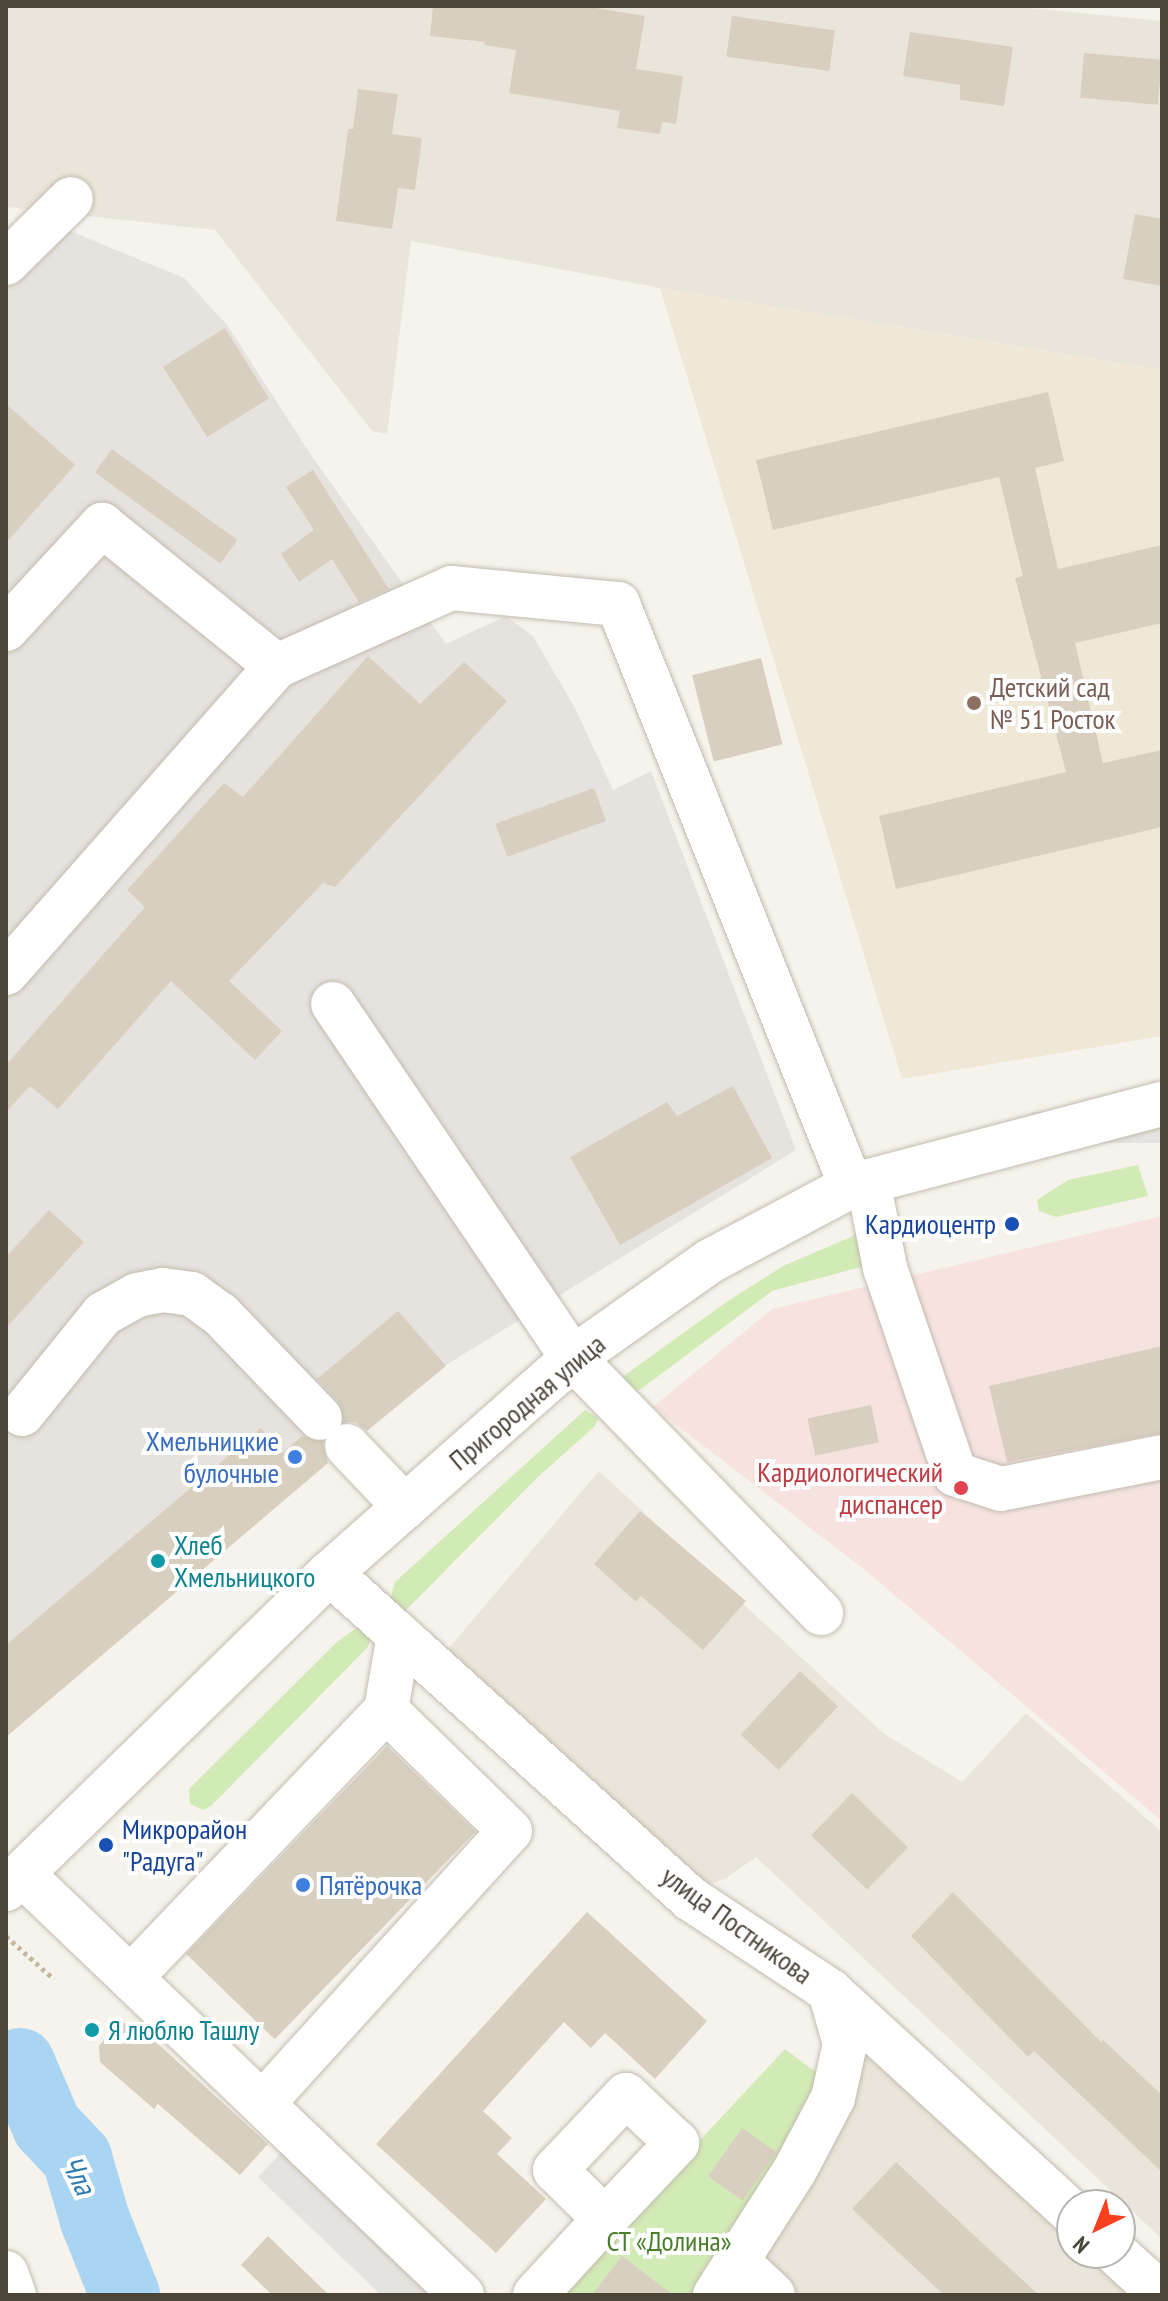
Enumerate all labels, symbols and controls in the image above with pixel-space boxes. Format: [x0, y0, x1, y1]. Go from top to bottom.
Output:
place label: Детский сад № 51 Росток [990, 670, 1115, 736]
marker: Детский сад № 51 Росток [965, 694, 983, 712]
place label: Кардиоцентр [865, 1207, 996, 1241]
marker: Кардиоцентр [1003, 1215, 1021, 1233]
street label: Пригородная улица [442, 1327, 612, 1477]
place label: Хмельницкие булочные [146, 1424, 279, 1490]
marker: Хмельницкие булочные [286, 1448, 304, 1466]
place label: Кардиологический диспансер [757, 1455, 943, 1521]
marker: Кардиологический диспансер [950, 1477, 972, 1499]
place label: Хлеб Хмельницкого [174, 1528, 315, 1594]
marker: Хлеб Хмельницкого [149, 1552, 167, 1570]
place label: Микрорайон "Радуга" [122, 1812, 247, 1878]
marker: Микрорайон "Радуга" [97, 1836, 115, 1854]
street label: улица Постникова [655, 1859, 819, 1991]
place label: Пятёрочка [319, 1868, 422, 1902]
marker: Пятёрочка [294, 1876, 312, 1894]
place label: Я люблю Ташлу [108, 2013, 260, 2047]
marker: Я люблю Ташлу [83, 2021, 101, 2039]
water label: Чла [54, 2150, 104, 2200]
north arrow [1056, 2189, 1136, 2269]
park label: СТ «Долина» [606, 2224, 732, 2258]
text: N [1067, 2231, 1095, 2259]

